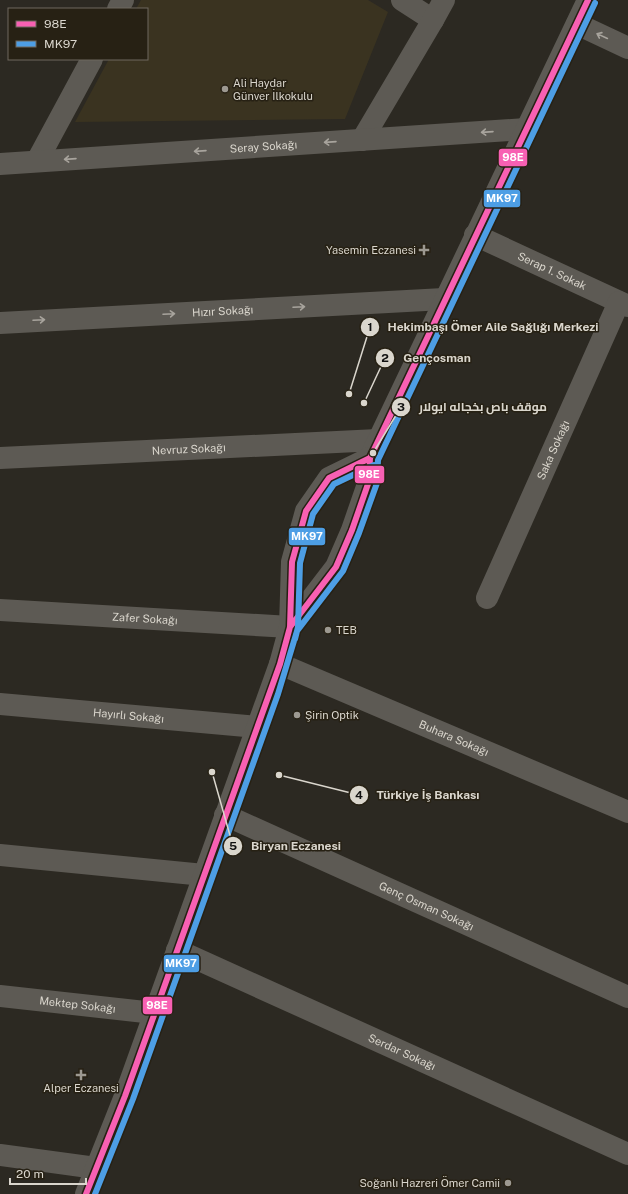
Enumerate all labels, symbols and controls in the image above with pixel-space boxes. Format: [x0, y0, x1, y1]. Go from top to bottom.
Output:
legend [8, 8, 148, 60]
text: 98E [44, 17, 67, 31]
one-way arrow [597, 32, 609, 39]
text: MK97 [44, 37, 77, 51]
place label: Ali Haydar Günver İlkokulu [233, 77, 313, 102]
marker: Ali Haydar Günver İlkokulu [220, 84, 230, 94]
one-way arrow [481, 128, 494, 135]
street label: Seray Sokağı [229, 138, 297, 155]
one-way arrow [324, 139, 337, 146]
one-way arrow [194, 147, 207, 154]
line badge: 98E [498, 148, 528, 167]
text: 98E [502, 151, 524, 163]
one-way arrow [64, 155, 77, 163]
line badge: MK97 [483, 189, 521, 208]
text: MK97 [486, 192, 518, 204]
place label: Yasemin Eczanesi [326, 244, 416, 256]
marker: Yasemin Eczanesi [419, 245, 429, 255]
street label: Serap 1. Sokak [516, 250, 588, 292]
street label: Hızır Sokağı [192, 303, 254, 319]
one-way arrow [292, 303, 305, 311]
one-way arrow [162, 310, 175, 317]
callout: Hekimbaşı Ömer Aile Sağlığı Merkezi [360, 315, 606, 339]
one-way arrow [32, 317, 45, 324]
text: Hekimbaşı Ömer Aile Sağlığı Merkezi [388, 319, 598, 334]
text: 1 [367, 320, 373, 334]
callout: Gençosman [375, 346, 478, 370]
text: 2 [381, 351, 389, 365]
text: Gençosman [403, 351, 471, 365]
callout: موقف باص بخجاله ايولار [391, 395, 555, 419]
text: 3 [397, 400, 405, 414]
text: موقف باص بخجاله ايولار [418, 400, 547, 415]
street label: Saka Sokağı [535, 419, 571, 481]
street label: Nevruz Sokağı [152, 441, 226, 457]
line badge: 98E [354, 465, 385, 484]
text: 98E [358, 468, 380, 480]
line badge: MK97 [288, 527, 326, 546]
text: MK97 [291, 530, 323, 542]
street label: Zafer Sokağı [112, 611, 178, 626]
place label: TEB [336, 624, 357, 636]
marker: TEB [323, 625, 333, 635]
street label: Hayırlı Sokağı [93, 706, 164, 725]
place label: Şirin Optik [305, 709, 359, 722]
marker: Şirin Optik [292, 710, 302, 720]
street label: Buhara Sokağı [417, 718, 491, 758]
callout: Türkiye İş Bankası [349, 783, 488, 807]
text: 4 [355, 788, 363, 802]
text: Türkiye İş Bankası [377, 788, 479, 802]
callout: Biryan Eczanesi [223, 834, 349, 858]
text: 5 [229, 839, 237, 853]
text: Biryan Eczanesi [251, 839, 341, 853]
street label: Genç Osman Sokağı [377, 879, 476, 933]
line badge: MK97 [163, 954, 200, 973]
text: MK97 [165, 957, 197, 969]
street label: Mektep Sokağı [39, 994, 116, 1015]
line badge: 98E [142, 996, 173, 1015]
text: 98E [146, 999, 168, 1011]
street label: Serdar Sokağı [366, 1031, 438, 1072]
marker: Alper Eczanesi [76, 1070, 86, 1080]
place label: Alper Eczanesi [43, 1082, 119, 1094]
scale bar [10, 1160, 86, 1186]
text: 20 m [16, 1167, 44, 1181]
place label: Soğanlı Hazreri Ömer Camii [360, 1176, 500, 1189]
marker: Soğanlı Hazreri Ömer Camii [503, 1178, 513, 1188]

